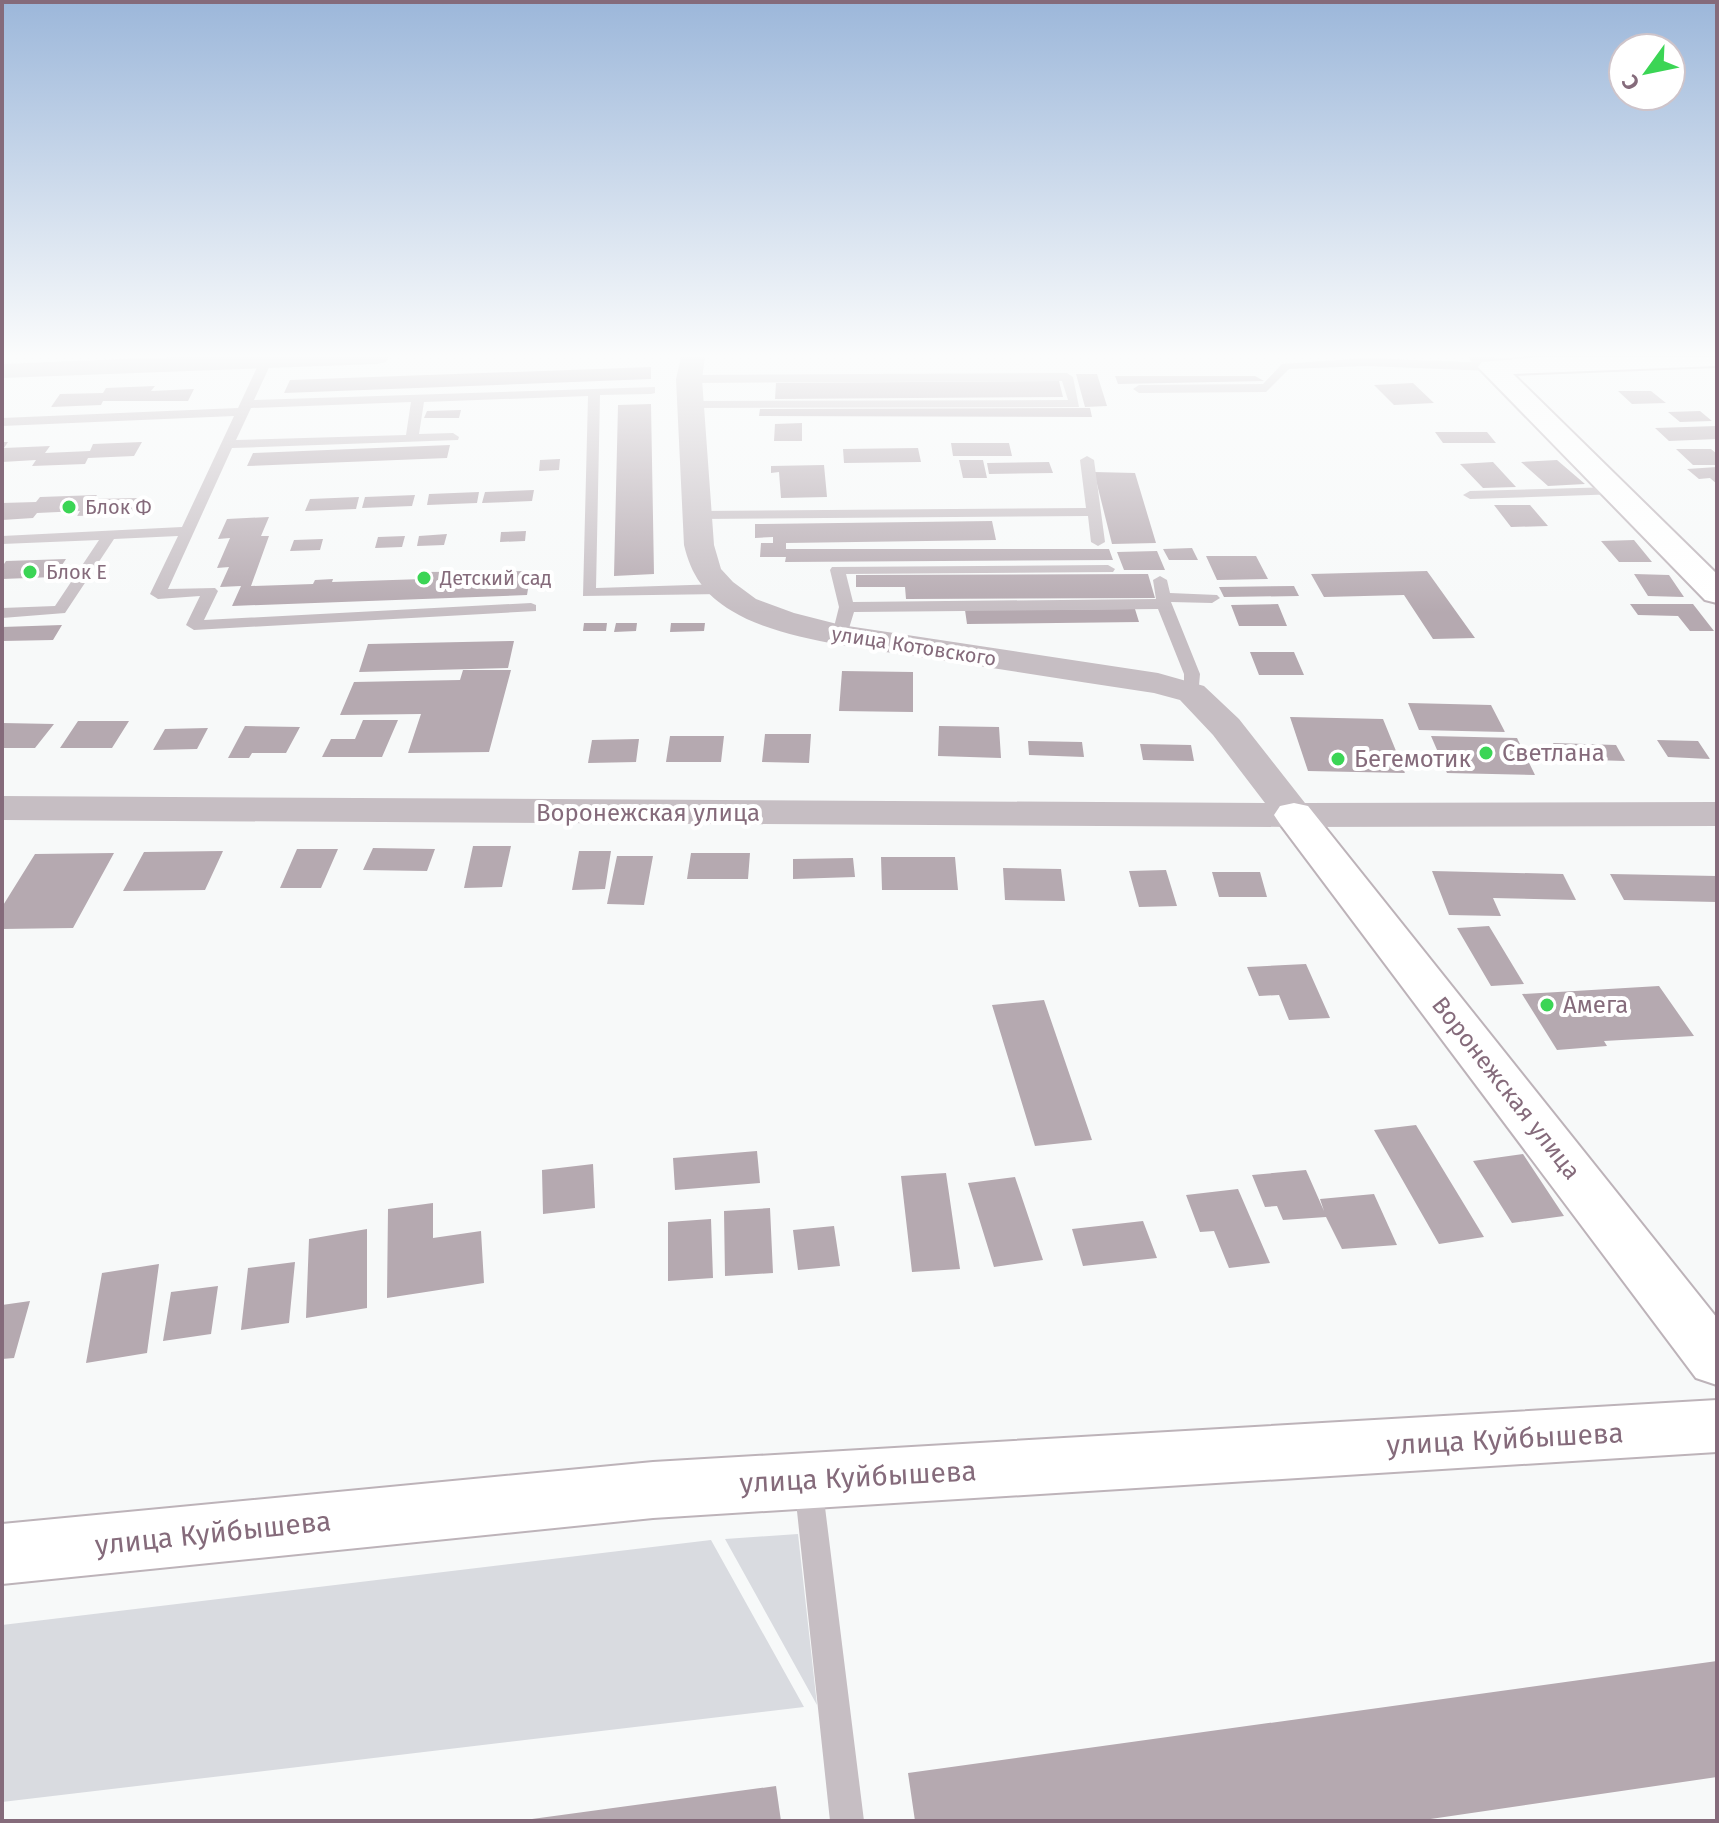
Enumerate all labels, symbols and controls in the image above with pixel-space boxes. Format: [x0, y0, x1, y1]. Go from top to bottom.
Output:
north arrow [1607, 32, 1687, 112]
text: С [1616, 70, 1645, 95]
place label: Блок Ф [85, 495, 152, 519]
marker: Блок Ф [60, 498, 78, 516]
place label: Блок Е [46, 560, 107, 584]
marker: Блок Е [21, 563, 39, 581]
place label: Детский сад [439, 566, 552, 590]
marker: Детский сад [415, 569, 433, 587]
street label: улица Котовского [830, 621, 998, 671]
place label: Светлана [1502, 739, 1605, 767]
marker: Светлана [1477, 744, 1495, 762]
place label: Бегемотик [1354, 745, 1471, 773]
marker: Бегемотик [1329, 750, 1347, 768]
street label: Воронежская улица [536, 799, 760, 827]
street label: Воронежская улица [1426, 991, 1586, 1185]
place label: Амега [1563, 991, 1628, 1019]
marker: Амега [1538, 996, 1556, 1014]
street label: улица Куйбышева [1386, 1416, 1624, 1462]
street label: улица Куйбышева [739, 1454, 977, 1500]
street label: улица Куйбышева [93, 1504, 333, 1562]

